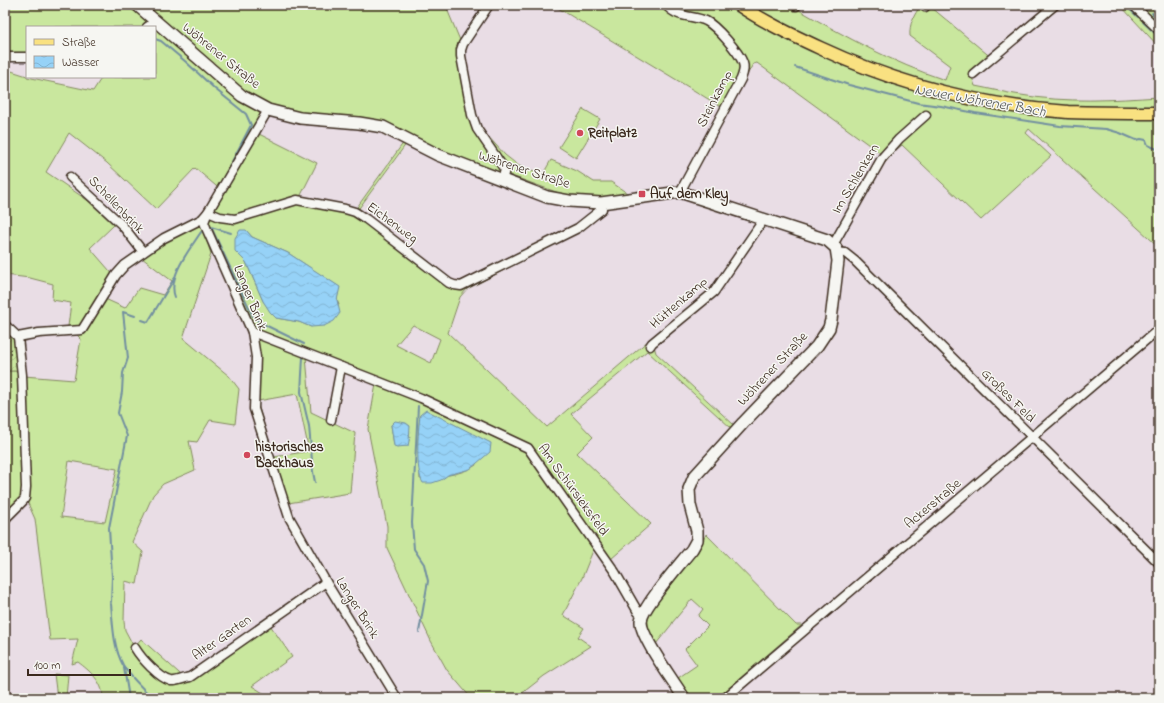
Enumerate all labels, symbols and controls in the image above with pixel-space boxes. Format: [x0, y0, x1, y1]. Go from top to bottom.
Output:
street label: Wöhrener Straße [177, 18, 265, 95]
legend [26, 26, 156, 78]
text: Straße [62, 34, 96, 52]
text: Wasser [62, 54, 99, 72]
street label: Steinkamp [692, 66, 739, 131]
water label: Neuer Wöhrener Bach [913, 79, 1048, 123]
place label: Reitplatz [587, 123, 638, 144]
marker: Reitplatz [575, 128, 585, 138]
street label: Im Schlenkern [827, 140, 885, 218]
street label: Wöhrener Straße [475, 145, 573, 195]
street label: Schellenbrink [83, 171, 150, 239]
place label: Auf dem Kley [650, 184, 729, 207]
marker: Auf dem Kley [637, 189, 647, 199]
street label: Eichenweg [361, 197, 422, 250]
street label: Langer Brink [226, 262, 273, 335]
street label: Hüttenkamp [645, 272, 713, 334]
street label: Wöhrener Straße [733, 327, 814, 411]
street label: Großes Feld [976, 364, 1040, 428]
place label: historisches Backhaus [254, 437, 324, 474]
street label: Am Schürsieksfeld [532, 440, 614, 540]
marker: historisches Backhaus [242, 450, 252, 460]
street label: Ackerstraße [900, 473, 967, 534]
street label: Langer Brink [329, 573, 385, 644]
street label: Alter Garten [188, 610, 256, 666]
scale bar [28, 651, 130, 677]
text: 100 m [34, 657, 61, 675]

